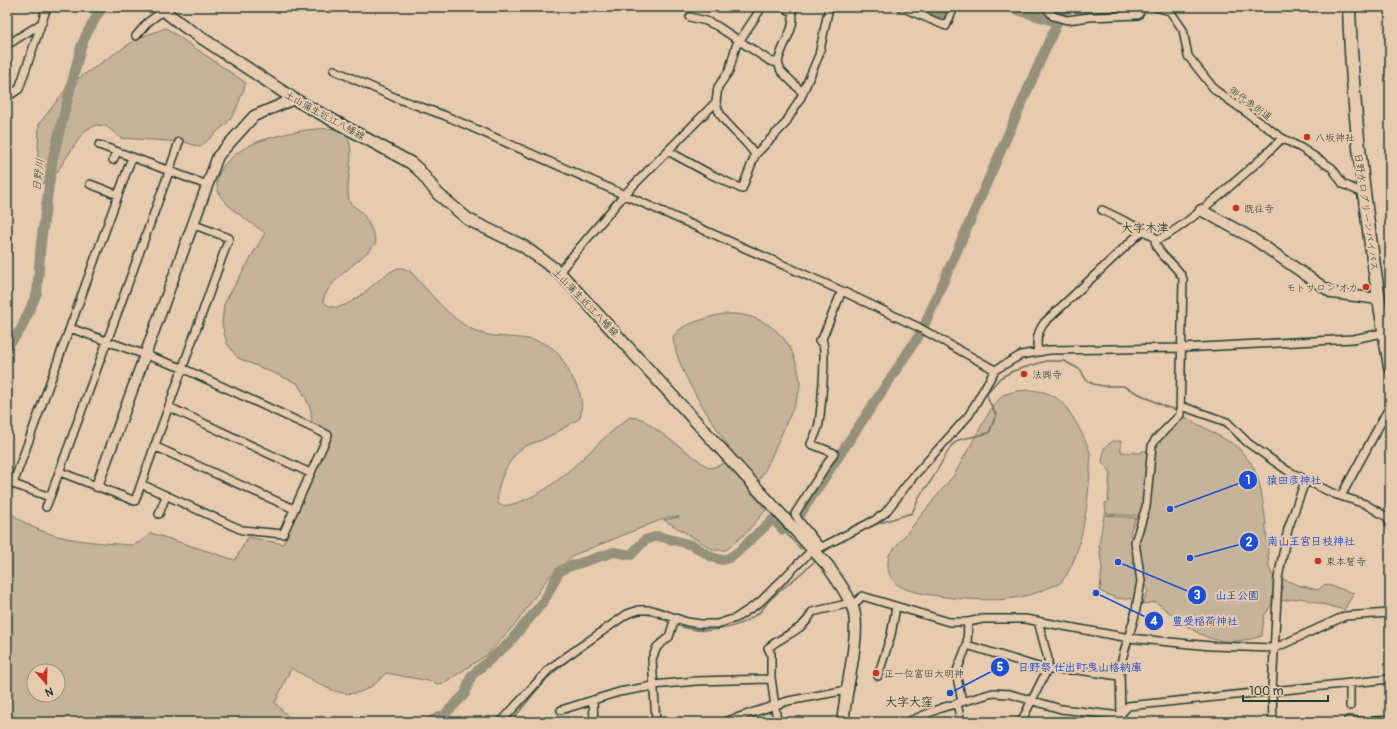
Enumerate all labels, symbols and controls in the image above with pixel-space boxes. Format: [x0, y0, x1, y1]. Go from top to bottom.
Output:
street label: 御代参街道 [1227, 84, 1274, 123]
street label: 土山蒲生近江八幡線 [282, 89, 367, 143]
marker: 八坂神社 [1302, 132, 1312, 142]
place label: 八坂神社 [1315, 132, 1355, 144]
street label: 日野水口グリーンバイパス [1352, 152, 1380, 272]
water label: 日野川 [30, 158, 47, 192]
marker: 既往寺 [1231, 203, 1241, 213]
place label: 既往寺 [1244, 203, 1274, 215]
district label: 大字木津 [1121, 221, 1169, 236]
street label: 土山蒲生近江八幡線 [550, 266, 621, 339]
place label: モトサロン オカ [1286, 282, 1358, 294]
marker: モトサロン オカ [1361, 282, 1371, 292]
marker: 法興寺 [1019, 369, 1029, 379]
place label: 法興寺 [1032, 369, 1062, 381]
callout: 猿田彦神社 [1238, 468, 1329, 491]
text: 1 [1246, 473, 1250, 488]
text: 猿田彦神社 [1267, 474, 1322, 487]
callout: 南山王宮日枝神社 [1239, 530, 1363, 553]
text: 2 [1246, 535, 1253, 550]
text: 南山王宮日枝神社 [1267, 535, 1355, 548]
marker: 東本誓寺 [1313, 556, 1323, 566]
place label: 東本誓寺 [1326, 556, 1366, 568]
callout: 山王公園 [1187, 583, 1267, 606]
text: 3 [1194, 588, 1201, 603]
text: 山王公園 [1215, 589, 1259, 602]
callout: 豊受稲荷神社 [1144, 609, 1246, 632]
text: 4 [1150, 614, 1158, 629]
text: 豊受稲荷神社 [1172, 615, 1238, 628]
callout: 日野祭 仕出町曳山格納庫 [990, 655, 1149, 678]
text: 5 [997, 660, 1004, 675]
text: 日野祭 仕出町曳山格納庫 [1018, 661, 1142, 674]
north arrow [26, 663, 66, 703]
marker: 正一位富田大明神 [871, 668, 881, 678]
place label: 正一位富田大明神 [884, 668, 964, 680]
scale bar [1243, 677, 1328, 703]
text: 100 m [1249, 684, 1284, 699]
text: N [43, 685, 55, 699]
district label: 大字大窪 [885, 695, 933, 710]

